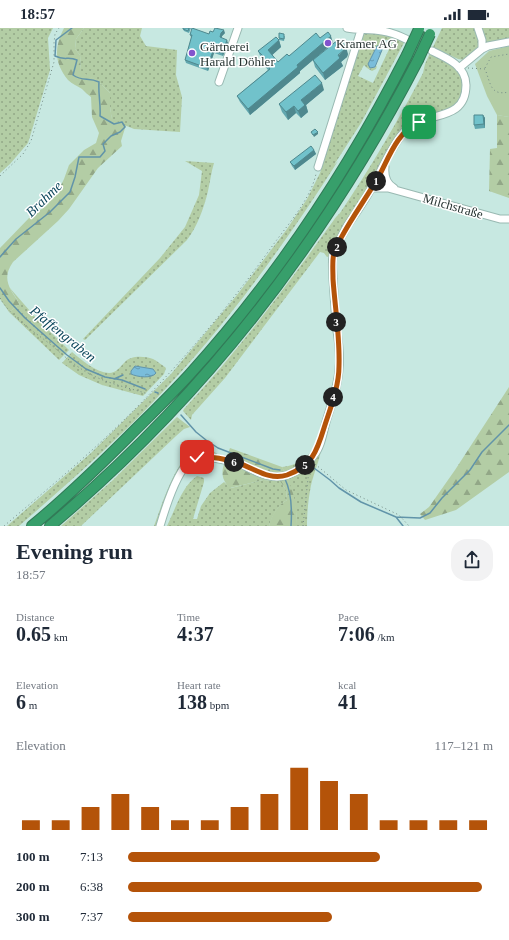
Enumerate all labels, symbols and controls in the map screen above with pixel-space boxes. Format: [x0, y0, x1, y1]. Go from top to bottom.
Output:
text: 18:57 [20, 6, 55, 22]
place label: Kramer AG [336, 36, 397, 51]
marker: Kramer AG [323, 38, 333, 48]
place label: Gärtnerei Harald Döhler [200, 39, 275, 69]
marker: Gärtnerei Harald Döhler [187, 48, 197, 58]
pin [402, 105, 436, 139]
icon: arrive [408, 111, 430, 133]
pin: 1 [366, 171, 386, 191]
text: 1 [373, 175, 379, 187]
water label: Brahme [23, 178, 65, 220]
street label: Milchstraße [421, 190, 485, 222]
pin: 2 [327, 237, 347, 257]
text: 2 [334, 241, 340, 253]
water label: Pfaffengraben [26, 302, 99, 365]
pin: 3 [326, 312, 346, 332]
text: 3 [333, 316, 339, 328]
pin: 4 [323, 387, 343, 407]
text: 4 [330, 391, 336, 403]
pin [180, 440, 214, 474]
icon: check [186, 446, 208, 468]
pin: 6 [224, 452, 244, 472]
pin: 5 [295, 455, 315, 475]
text: 6 [231, 456, 237, 468]
text: 5 [302, 459, 308, 471]
text: Evening run [16, 539, 133, 564]
button: share [451, 539, 493, 581]
text: 18:57 [16, 567, 46, 582]
text: Distance [16, 611, 54, 623]
text: Time [177, 611, 200, 623]
text: Pace [338, 611, 359, 623]
text: 0.65 [16, 623, 51, 645]
text: 4:37 [177, 623, 214, 645]
text: 7:06 [338, 623, 375, 645]
text: km [51, 631, 68, 643]
text: /km [375, 631, 395, 643]
text: Elevation [16, 679, 58, 691]
text: Heart rate [177, 679, 221, 691]
text: kcal [338, 679, 356, 691]
text: 6 [16, 691, 26, 713]
text: 138 [177, 691, 207, 713]
text: 41 [338, 691, 358, 713]
text: m [26, 699, 37, 711]
text: bpm [207, 699, 229, 711]
text: Elevation [16, 738, 66, 753]
text: 117–121 m [435, 738, 493, 753]
text: 100 m [16, 849, 50, 864]
text: 7:13 [80, 849, 103, 864]
text: 200 m [16, 879, 50, 894]
text: 6:38 [80, 879, 103, 894]
text: 300 m [16, 909, 50, 924]
text: 7:37 [80, 909, 103, 924]

